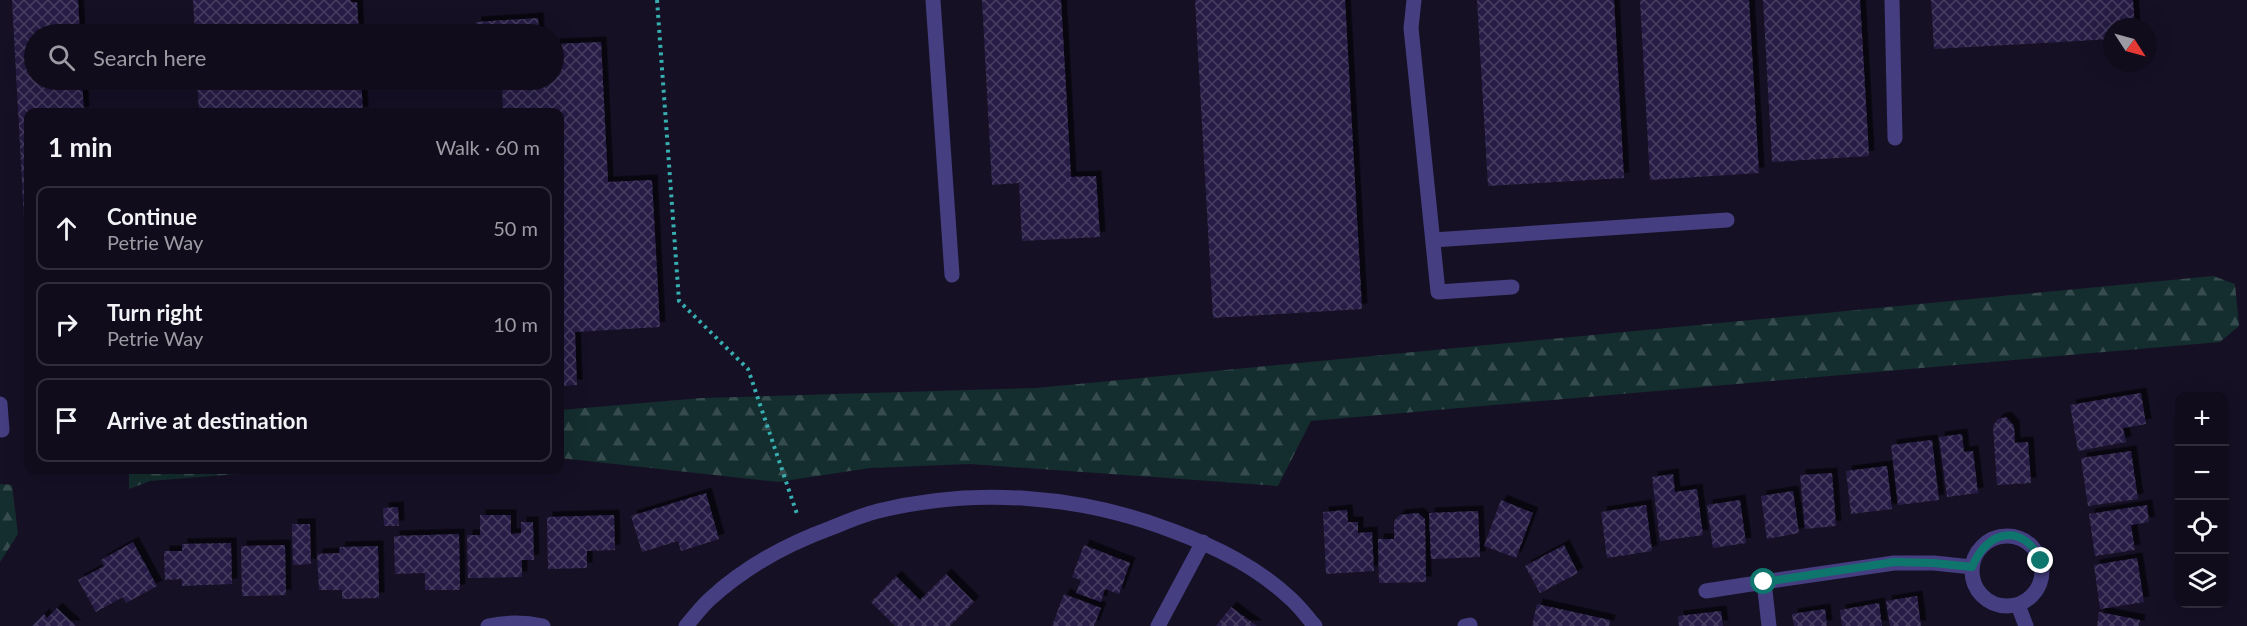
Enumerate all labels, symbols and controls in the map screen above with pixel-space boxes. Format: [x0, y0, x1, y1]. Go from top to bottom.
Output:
north arrow [2103, 18, 2157, 72]
search box [24, 24, 564, 90]
icon: search [45, 41, 78, 74]
text: Search here [93, 44, 206, 71]
text: 1 min [48, 131, 112, 163]
text: Walk · 60 m [435, 135, 540, 159]
text: Continue [107, 203, 197, 230]
icon: ahead [50, 212, 83, 245]
text: 50 m [493, 216, 538, 240]
text: Petrie Way [107, 230, 203, 254]
text: Turn right [107, 299, 202, 326]
icon: right [50, 308, 83, 341]
text: 10 m [493, 312, 538, 336]
text: Petrie Way [107, 326, 203, 350]
map controls [2175, 392, 2229, 608]
button: + [2175, 392, 2229, 446]
icon: arrive [50, 404, 83, 437]
text: Arrive at destination [107, 407, 308, 434]
button: − [2175, 446, 2229, 500]
button: locate [2175, 500, 2229, 554]
route end [2027, 547, 2053, 573]
button: layers [2175, 554, 2229, 608]
route start [1750, 568, 1776, 594]

